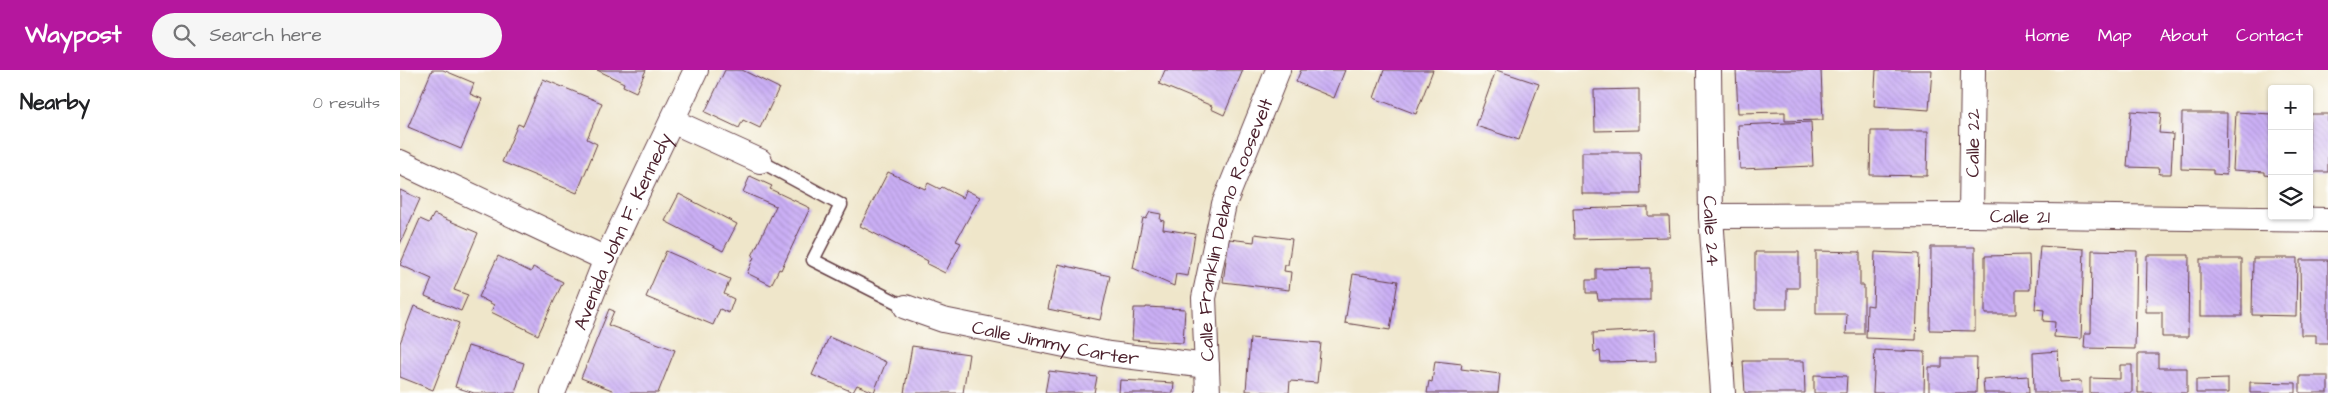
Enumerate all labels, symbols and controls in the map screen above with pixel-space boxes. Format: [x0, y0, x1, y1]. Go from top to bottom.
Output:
search box [152, 13, 502, 58]
text: Waypost [25, 18, 122, 52]
icon: search [170, 21, 198, 49]
text: Search here [210, 22, 322, 49]
text: Home [2025, 23, 2070, 48]
text: Map [2098, 23, 2132, 48]
text: About [2160, 23, 2208, 48]
text: Contact [2236, 23, 2303, 48]
map controls [2268, 85, 2313, 220]
button: + [2268, 85, 2313, 130]
text: Nearby [20, 88, 90, 117]
text: 0 results [313, 92, 380, 114]
street label: Calle Franklin Delano Roosevelt [1192, 94, 1280, 362]
street label: Calle 22 [1960, 108, 1987, 178]
street label: Avenida John F. Kennedy [567, 128, 680, 334]
button: − [2268, 130, 2313, 175]
button: layers [2268, 175, 2313, 220]
street label: Calle 24 [1696, 195, 1726, 267]
street label: Calle 21 [1990, 203, 2051, 231]
street label: Calle Jimmy Carter [969, 314, 1141, 373]

